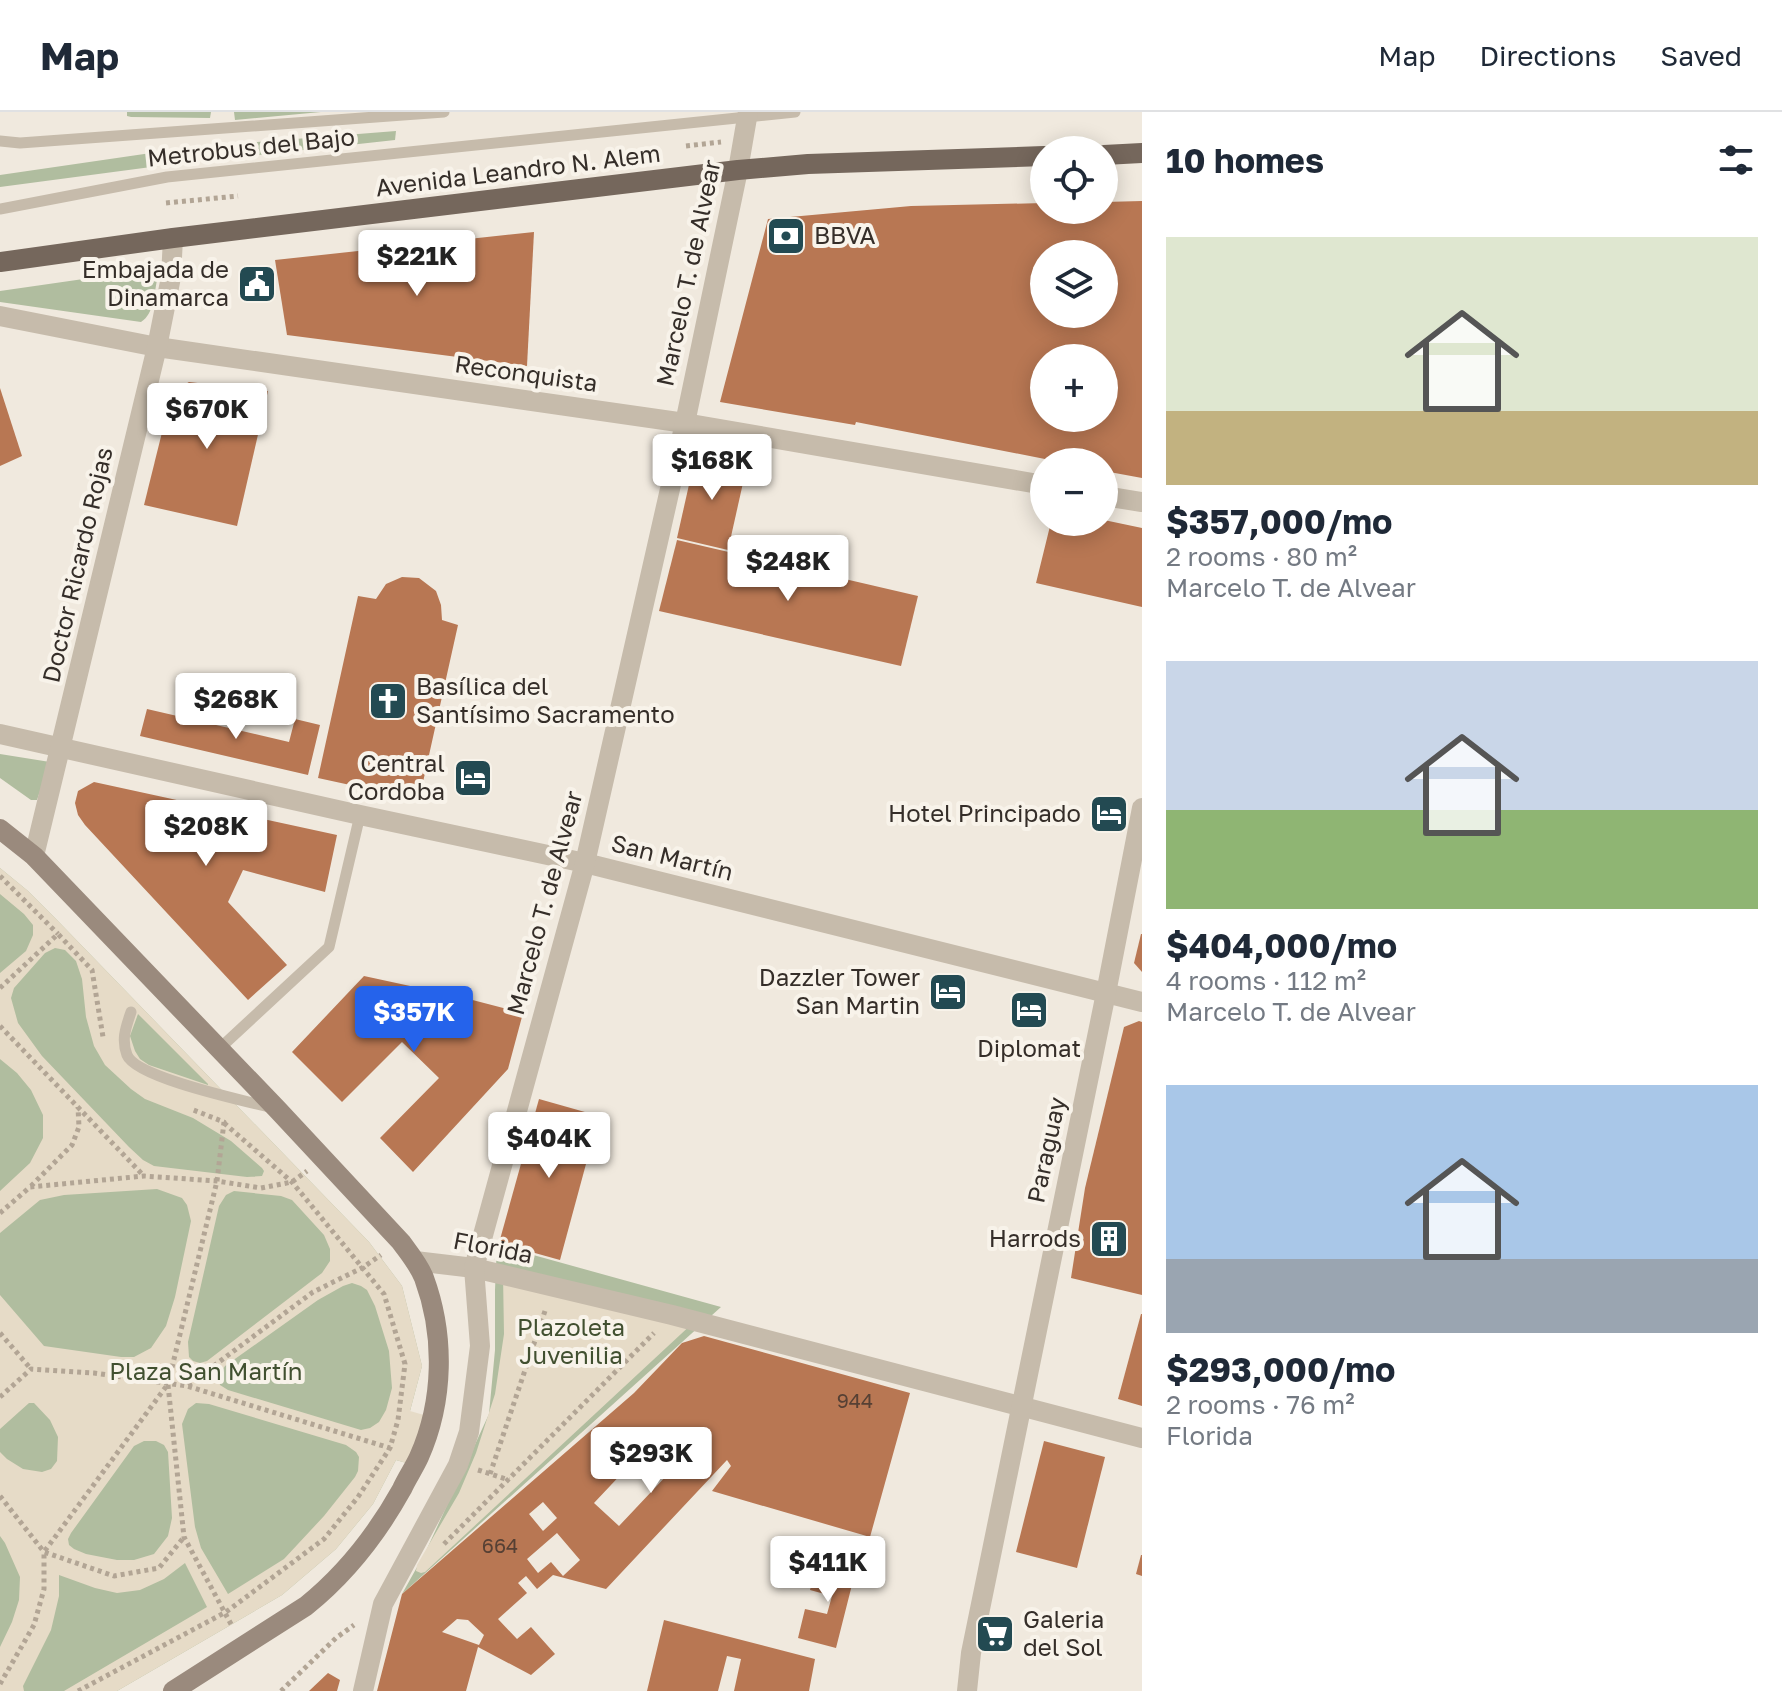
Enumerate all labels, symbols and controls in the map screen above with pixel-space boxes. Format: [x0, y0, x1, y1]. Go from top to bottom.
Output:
text: Map [40, 33, 119, 78]
text: Map [1378, 39, 1435, 72]
text: Directions [1479, 39, 1616, 72]
text: Saved [1660, 39, 1742, 72]
street label: Metrobus del Bajo [146, 121, 356, 172]
map controls [1030, 136, 1118, 536]
button: locate [1030, 136, 1118, 224]
street label: Avenida Leandro N. Alem [374, 138, 662, 201]
icon: filters [1714, 138, 1758, 182]
text: 10 homes [1166, 140, 1324, 180]
street label: Marcelo T. de Alvear [649, 157, 726, 389]
bank icon: BBVA [765, 215, 807, 257]
place label: BBVA [814, 220, 876, 249]
pin: $221K [361, 230, 473, 298]
text: $221K [376, 240, 458, 271]
button: layers [1030, 240, 1118, 328]
place label: Embajada de Dinamarca [82, 254, 229, 311]
public building icon: Embajada de Dinamarca [236, 263, 278, 305]
icon: home [1390, 289, 1534, 433]
button: + [1030, 344, 1118, 432]
street label: Reconquista [453, 348, 599, 397]
pin: $670K [151, 383, 263, 451]
text: $670K [165, 393, 249, 424]
pin: $168K [656, 434, 768, 502]
street label: Doctor Ricardo Rojas [35, 444, 118, 685]
text: $168K [671, 444, 753, 475]
button: − [1030, 448, 1118, 536]
text: $357,000/mo [1166, 501, 1392, 541]
pin: $248K [732, 535, 844, 603]
text: 2 rooms · 80 m² [1166, 541, 1357, 572]
text: $248K [745, 545, 831, 576]
text: Marcelo T. de Alvear [1166, 572, 1416, 603]
place label: Basílica del Santísimo Sacramento [416, 671, 675, 728]
pin: $268K [180, 673, 292, 741]
church icon: Basílica del Santísimo Sacramento [367, 680, 409, 722]
text: $268K [193, 683, 279, 714]
icon: home [1390, 713, 1534, 857]
place label: Central Cordoba [348, 748, 445, 805]
hotel icon: Central Cordoba [452, 757, 494, 799]
street label: Marcelo T. de Alvear [500, 787, 587, 1018]
hotel icon: Hotel Principado [1088, 793, 1130, 835]
place label: Hotel Principado [888, 798, 1081, 827]
pin: $208K [150, 800, 262, 868]
text: $208K [163, 810, 249, 841]
street label: San Martín [608, 827, 736, 886]
text: $404,000/mo [1166, 925, 1397, 965]
place label: Dazzler Tower San Martin [759, 962, 920, 1019]
text: 4 rooms · 112 m² [1166, 965, 1366, 996]
hotel icon: Dazzler Tower San Martin [927, 971, 969, 1013]
pin: $357K [358, 986, 470, 1054]
hotel icon: Diplomat [1008, 989, 1050, 1031]
text: $357K [373, 996, 455, 1027]
text: Marcelo T. de Alvear [1166, 996, 1416, 1027]
place label: Diplomat [977, 1033, 1081, 1062]
street label: Paraguay [1020, 1094, 1071, 1205]
pin: $404K [493, 1112, 605, 1180]
text: $404K [506, 1122, 592, 1153]
icon: home [1390, 1137, 1534, 1281]
building icon: Harrods [1088, 1218, 1130, 1260]
place label: Harrods [989, 1223, 1081, 1252]
street label: Florida [451, 1225, 535, 1268]
park label: Plazoleta Juvenilia [517, 1312, 625, 1369]
text: $293,000/mo [1166, 1349, 1396, 1389]
park label: Plaza San Martín [109, 1356, 303, 1385]
house number: 944 [837, 1388, 873, 1412]
text: 2 rooms · 76 m² [1166, 1389, 1355, 1420]
text: Florida [1166, 1420, 1253, 1451]
pin: $293K [595, 1427, 707, 1495]
text: $293K [609, 1437, 693, 1468]
house number: 664 [482, 1533, 518, 1557]
pin: $411K [772, 1536, 884, 1604]
text: $411K [788, 1546, 868, 1577]
place label: Galeria del Sol [1023, 1604, 1104, 1661]
supermarket icon: Galeria del Sol [974, 1613, 1016, 1655]

